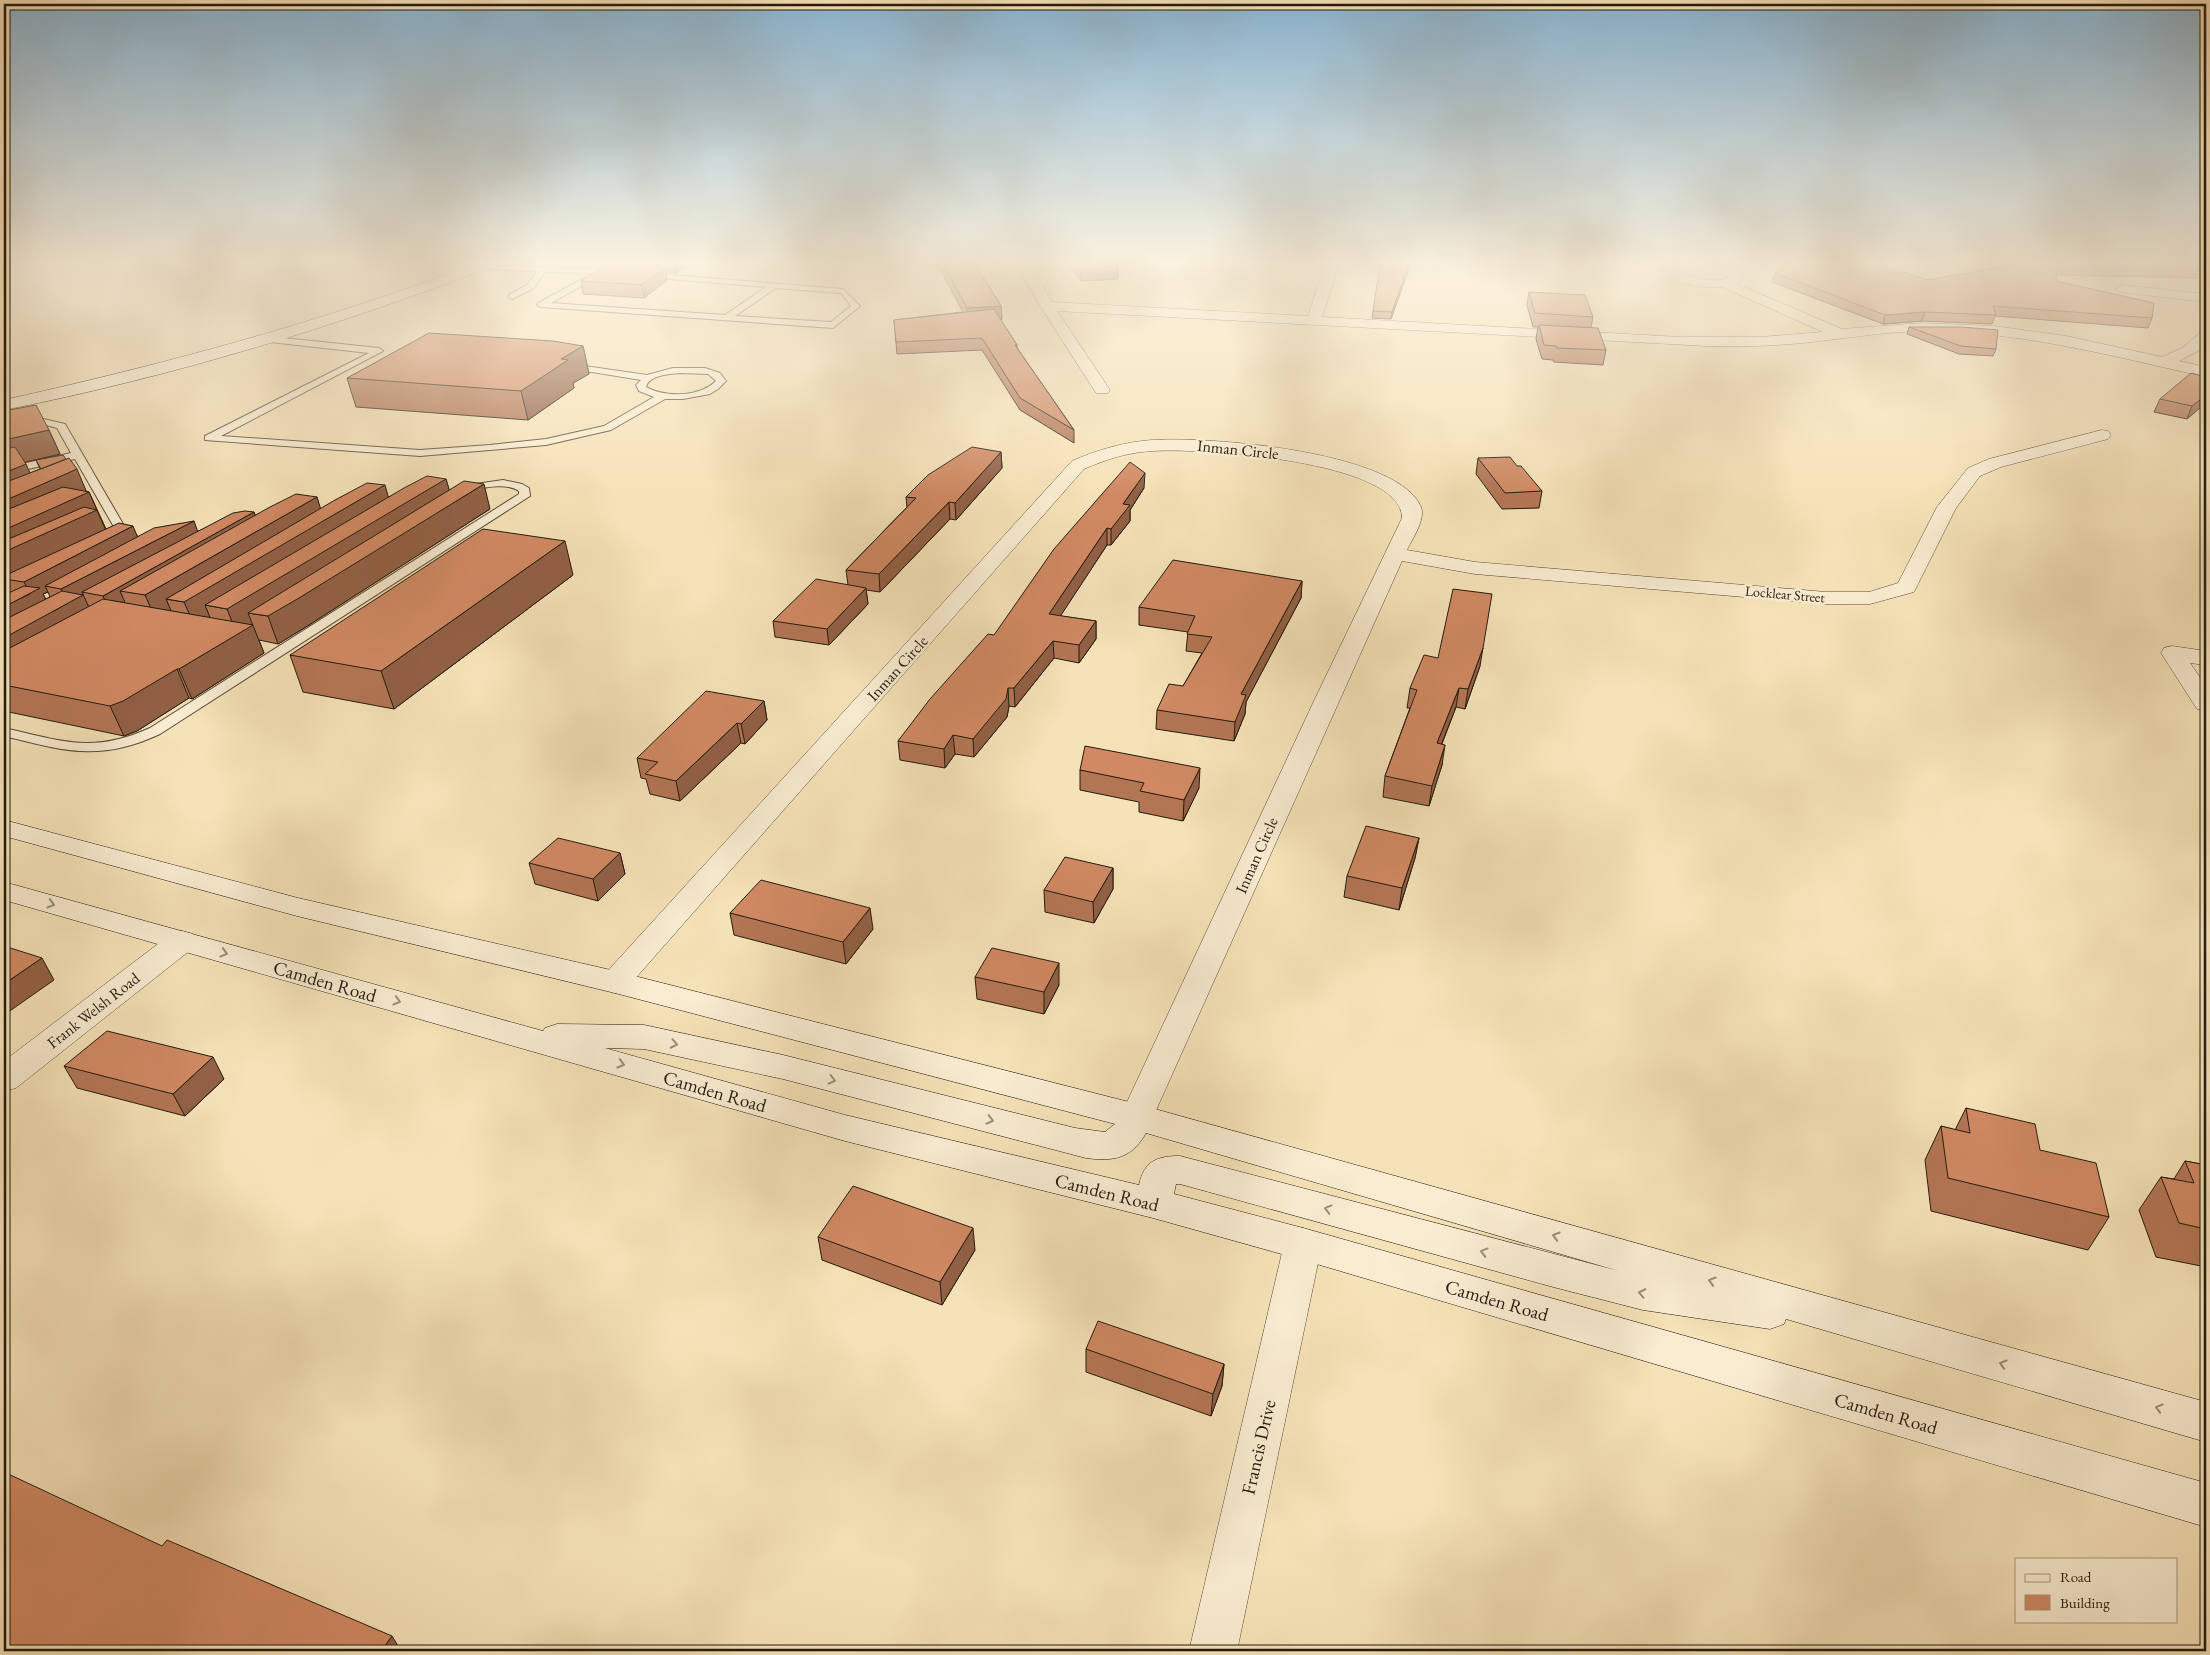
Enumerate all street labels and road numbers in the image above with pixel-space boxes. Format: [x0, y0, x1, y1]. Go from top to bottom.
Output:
street label: Inman Circle [1196, 435, 1280, 464]
street label: Locklear Street [1744, 582, 1826, 607]
street label: Inman Circle [862, 631, 932, 706]
street label: Inman Circle [1230, 814, 1283, 897]
street label: Camden Road [270, 955, 380, 1008]
street label: Frank Welsh Road [43, 967, 145, 1053]
street label: Camden Road [660, 1065, 770, 1118]
street label: Camden Road [1052, 1167, 1162, 1218]
street label: Camden Road [1442, 1274, 1552, 1327]
street label: Camden Road [1831, 1387, 1941, 1440]
street label: Francis Drive [1235, 1397, 1282, 1497]

